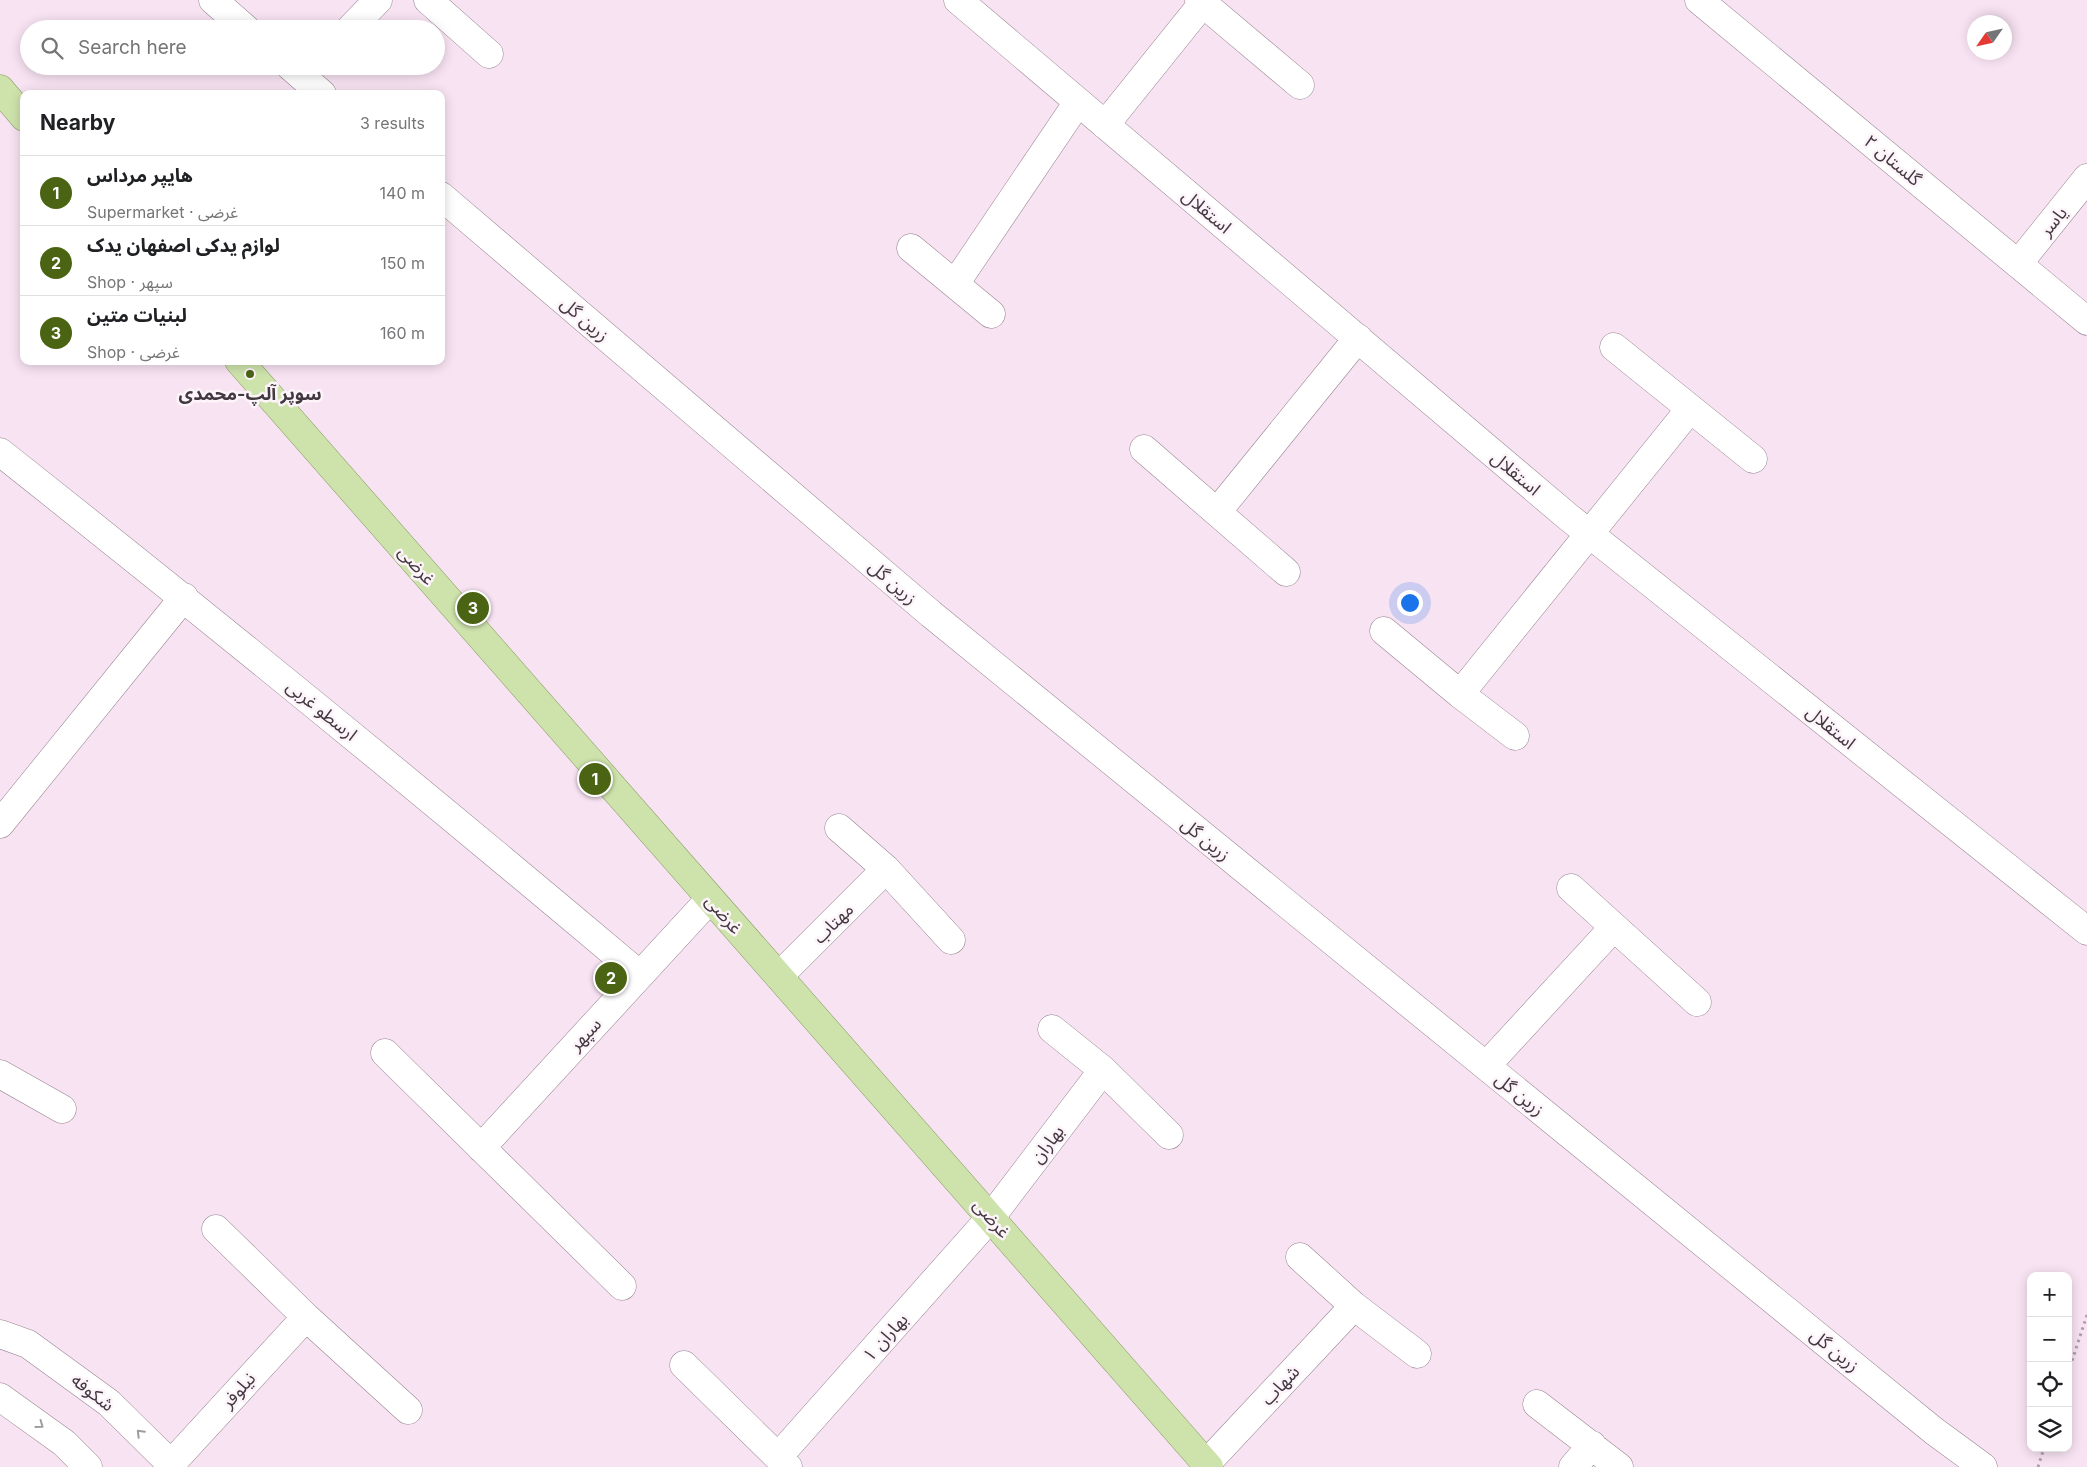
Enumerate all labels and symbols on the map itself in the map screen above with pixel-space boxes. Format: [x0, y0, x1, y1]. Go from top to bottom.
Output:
north arrow [1967, 15, 2012, 60]
street label: گلستان ۲ [1860, 130, 1926, 191]
street label: استقلال [1178, 185, 1236, 238]
street label: یاسر [2034, 202, 2072, 241]
street label: زرین گل [556, 292, 613, 346]
marker: سوپر آلپ-محمدی [244, 368, 256, 380]
place label: سوپر آلپ-محمدی [178, 383, 322, 406]
street label: استقلال [1487, 447, 1545, 500]
street label: غرضی [394, 541, 440, 590]
street label: زرین گل [864, 555, 921, 609]
pin: 3 [457, 589, 489, 627]
your location [1397, 590, 1423, 616]
street label: ارسطو غربی [282, 675, 361, 746]
street label: استقلال [1801, 701, 1860, 754]
pin: 1 [579, 760, 611, 798]
street label: زرین گل [1177, 813, 1235, 866]
street label: غرضی [701, 890, 747, 939]
street label: مهتاب [808, 898, 858, 948]
pin: 2 [595, 959, 627, 997]
street label: سپهر [564, 1013, 606, 1056]
street label: زرین گل [1491, 1068, 1549, 1121]
street label: بهاران [1026, 1121, 1069, 1168]
street label: غرضی [969, 1194, 1015, 1243]
street label: بهاران ۱ [858, 1309, 913, 1366]
street label: زرین گل [1806, 1324, 1864, 1377]
street label: شهاب [1257, 1361, 1303, 1409]
street label: نیلوفر [216, 1368, 260, 1414]
street label: شکوفه [67, 1369, 119, 1416]
one-way arrow [34, 1419, 44, 1428]
one-way arrow [137, 1430, 146, 1439]

